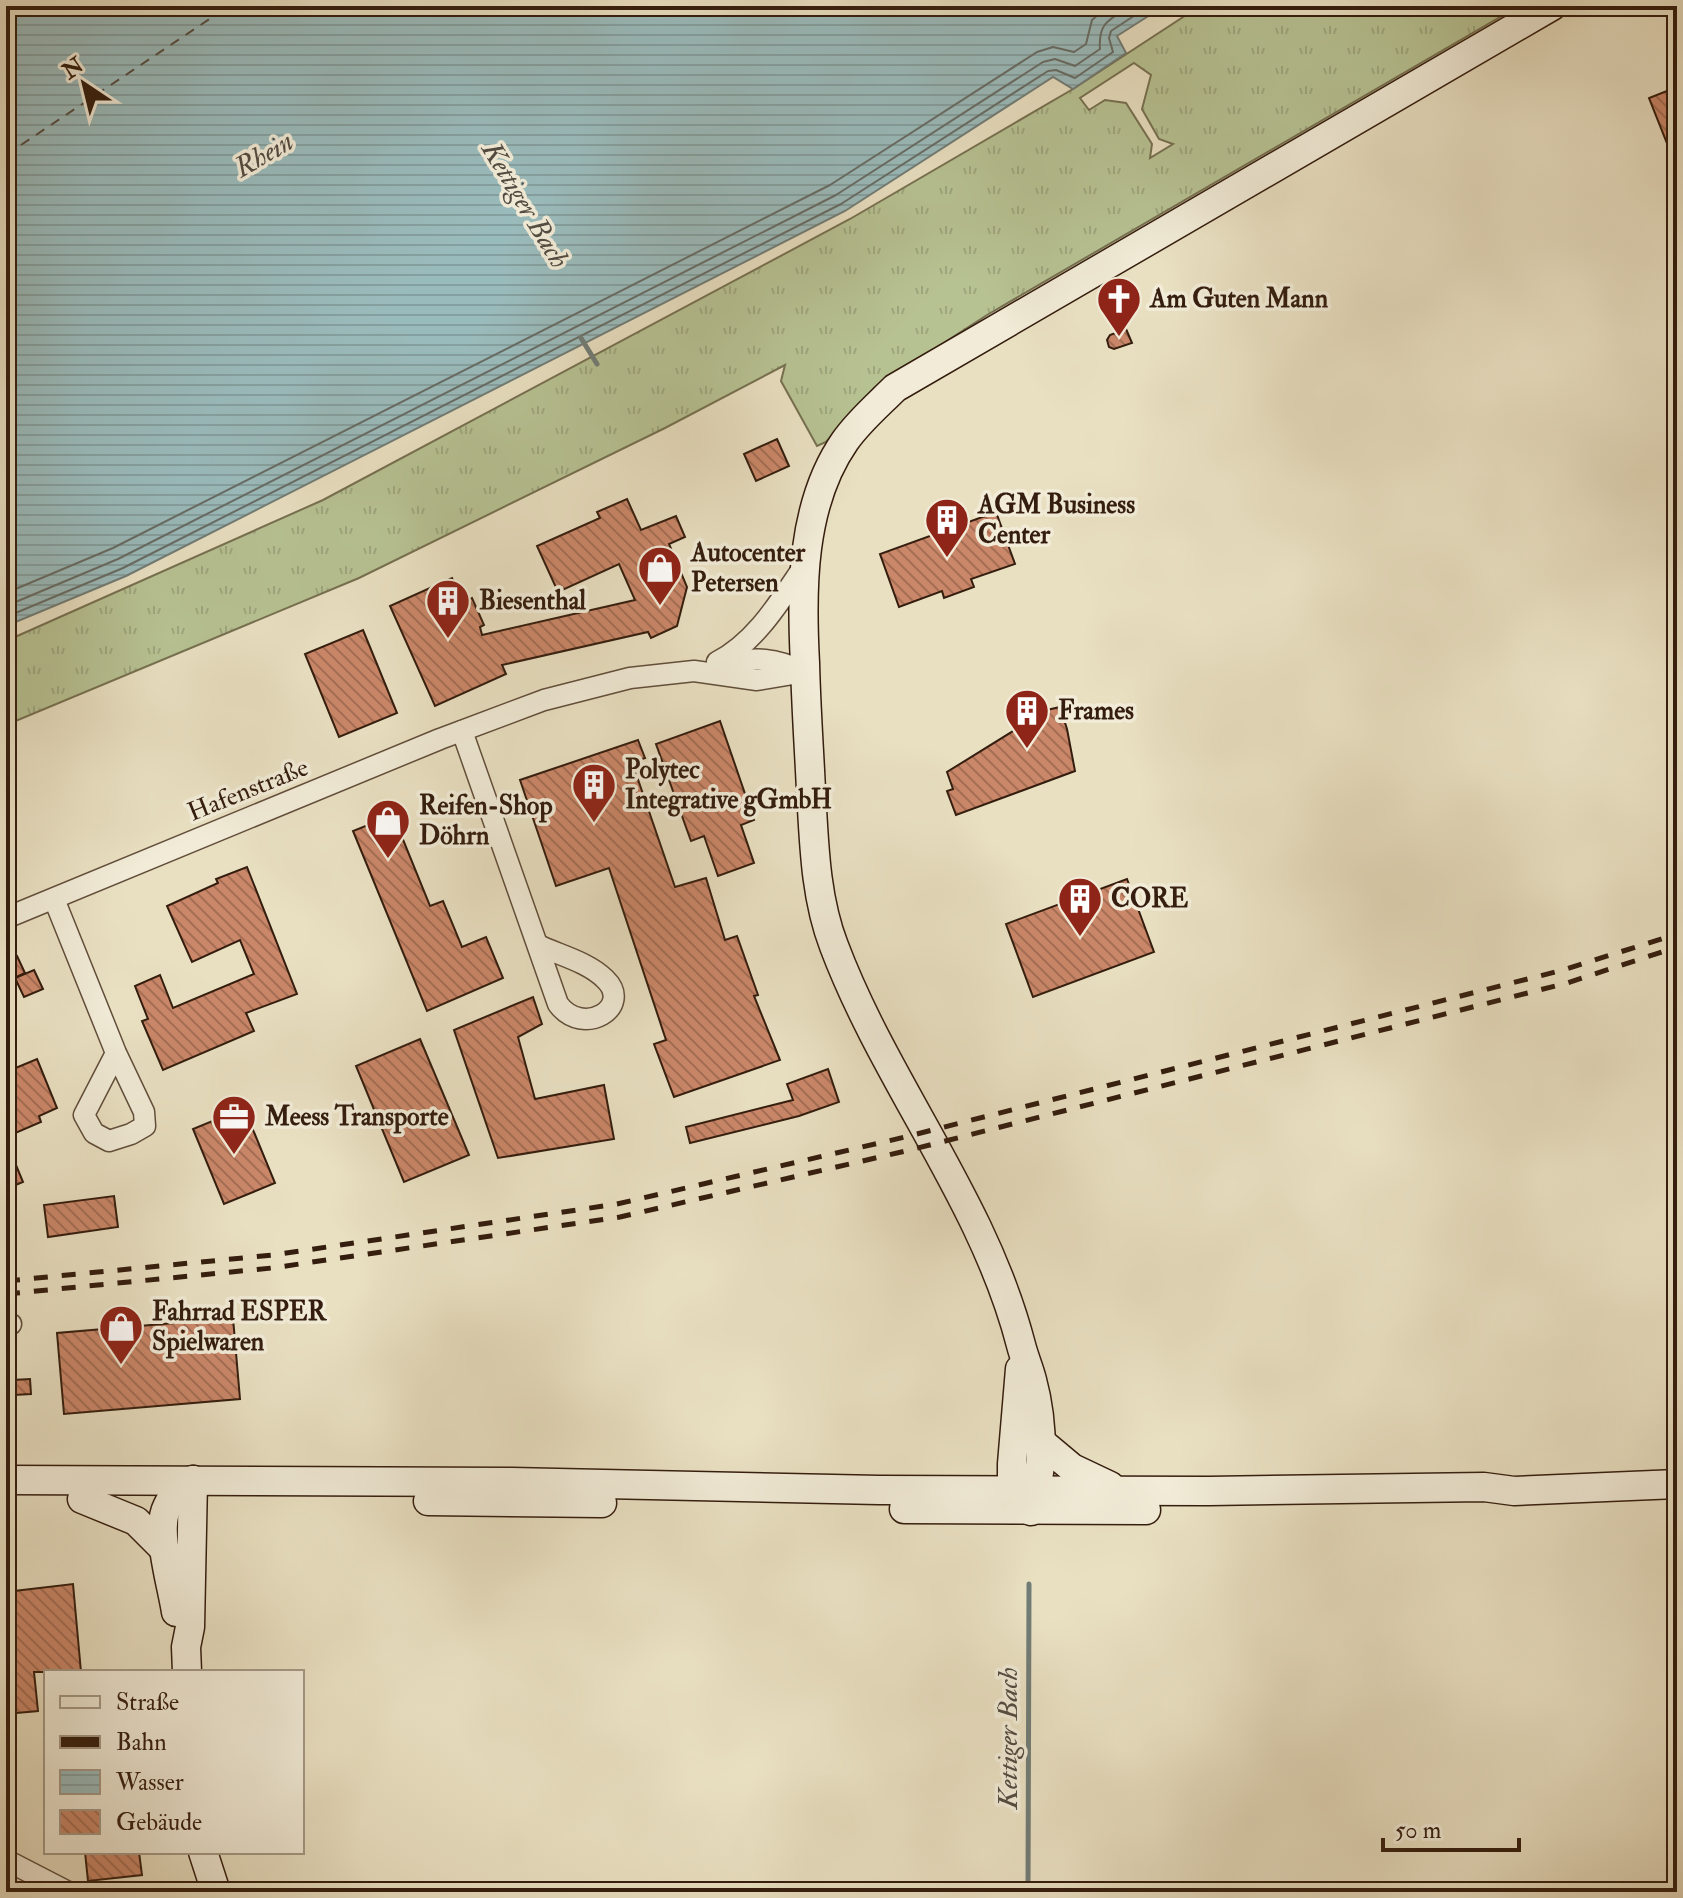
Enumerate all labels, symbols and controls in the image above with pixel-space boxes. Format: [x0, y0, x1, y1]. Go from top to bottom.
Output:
north arrow [44, 44, 124, 124]
text: N [56, 51, 89, 86]
water label: Rhein [227, 124, 300, 186]
water label: Kettiger Bach [472, 134, 577, 275]
church icon: Am Guten Mann [1095, 275, 1143, 338]
place label: Am Guten Mann [1149, 283, 1329, 315]
place label: AGM Business Center [977, 489, 1135, 551]
building icon: AGM Business Center [923, 496, 971, 559]
place label: Autocenter Petersen [690, 537, 806, 599]
shop icon: Autocenter Petersen [636, 544, 684, 607]
building icon: Biesenthal [424, 577, 472, 640]
place label: Biesenthal [479, 585, 586, 617]
building icon: Frames [1003, 687, 1051, 750]
place label: Frames [1058, 695, 1134, 727]
street label: Hafenstraße [183, 751, 313, 829]
place label: Polytec Integrative gGmbH [625, 754, 832, 817]
building icon: Polytec Integrative gGmbH [570, 761, 618, 824]
place label: Reifen-Shop Döhrn [419, 790, 553, 852]
shop icon: Reifen-Shop Döhrn [364, 797, 412, 860]
building icon: CORE [1056, 875, 1104, 938]
place label: CORE [1111, 883, 1189, 915]
office icon: Meess Transporte [210, 1093, 258, 1156]
place label: Meess Transporte [264, 1101, 449, 1134]
place label: Fahrrad ESPER Spielwaren [152, 1296, 327, 1359]
shop icon: Fahrrad ESPER Spielwaren [97, 1303, 145, 1366]
water label: Kettiger Bach [991, 1667, 1026, 1811]
legend [44, 1670, 304, 1854]
text: Straße [116, 1687, 179, 1718]
text: Bahn [116, 1727, 167, 1758]
text: Wasser [115, 1767, 184, 1798]
scale bar [1383, 1802, 1519, 1852]
text: Gebäude [116, 1807, 202, 1838]
text: 50 m [1395, 1815, 1442, 1846]

